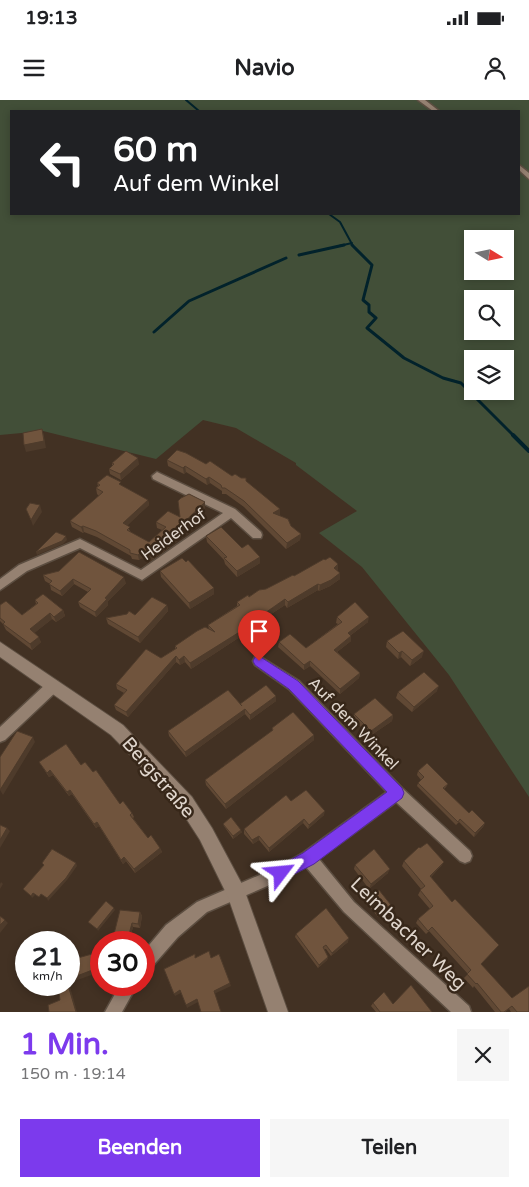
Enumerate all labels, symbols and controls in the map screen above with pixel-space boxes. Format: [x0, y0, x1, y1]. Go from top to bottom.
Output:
text: 19:13 [25, 7, 78, 29]
icon: menu [20, 54, 48, 82]
icon: person [481, 54, 509, 82]
text: Navio [234, 55, 295, 81]
text: 60 m [113, 129, 198, 171]
icon: left [30, 130, 95, 195]
text: Auf dem Winkel [113, 171, 280, 197]
north arrow [464, 230, 514, 280]
map controls [464, 230, 514, 400]
button: search [464, 290, 514, 340]
button: layers [464, 350, 514, 400]
street label: Heiderhof [137, 504, 211, 565]
pin [238, 610, 280, 661]
icon: arrive [245, 617, 273, 645]
street label: Auf dem Winkel [304, 673, 403, 774]
street label: Bergstraße [117, 733, 199, 822]
position arrow [254, 846, 306, 898]
street label: Leimbacher Weg [346, 873, 471, 995]
speed limit sign: 30 [90, 931, 155, 996]
text: 21 [32, 942, 63, 972]
text: km/h [32, 969, 63, 983]
text: 1 Min. [20, 1026, 109, 1063]
button: close [457, 1029, 509, 1081]
text: 150 m · 19:14 [20, 1064, 126, 1084]
button: Beenden [20, 1119, 260, 1177]
button: Teilen [270, 1119, 509, 1177]

